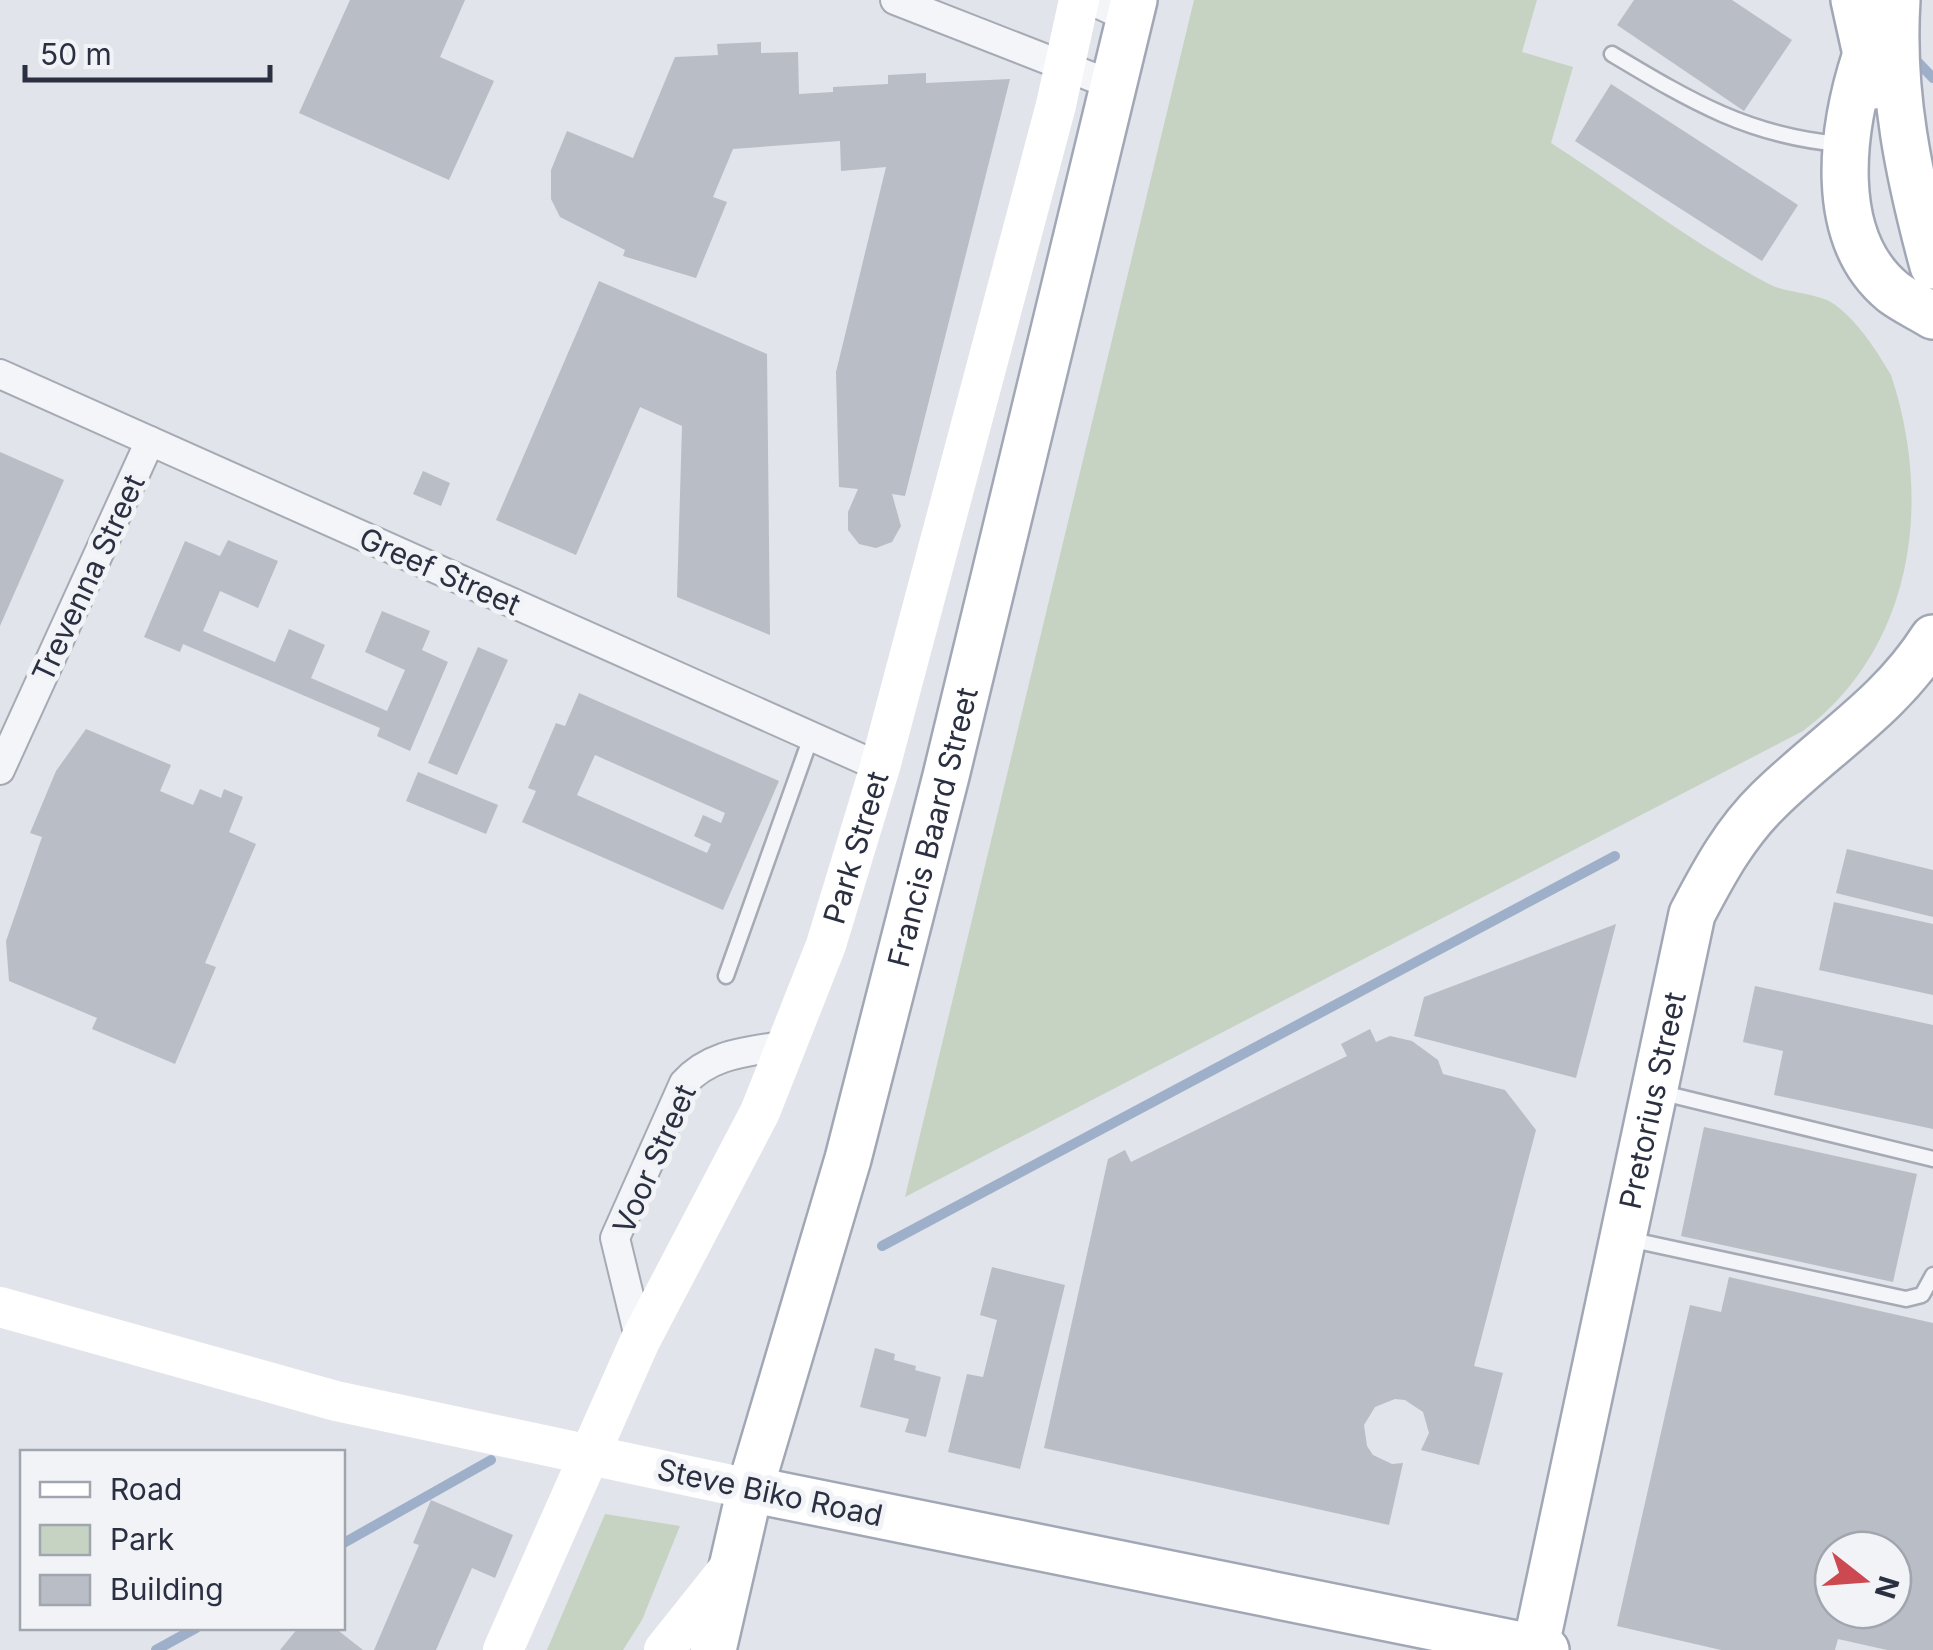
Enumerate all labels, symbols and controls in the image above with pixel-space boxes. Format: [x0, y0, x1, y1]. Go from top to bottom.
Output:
scale bar [25, 20, 270, 82]
text: 50 m [40, 36, 112, 72]
street label: Trevenna Street [24, 468, 152, 687]
street label: Greef Street [354, 520, 526, 623]
street label: Francis Baard Street [880, 683, 985, 971]
street label: Park Street [816, 767, 896, 928]
street label: Pretorius Street [1612, 988, 1693, 1212]
street label: Voor Street [605, 1079, 703, 1239]
legend [20, 1450, 345, 1630]
street label: Steve Biko Road [654, 1451, 886, 1533]
text: Road [110, 1471, 182, 1507]
text: Park [110, 1521, 175, 1557]
north arrow [1813, 1530, 1913, 1630]
text: Building [110, 1571, 224, 1607]
text: N [1868, 1572, 1906, 1602]

